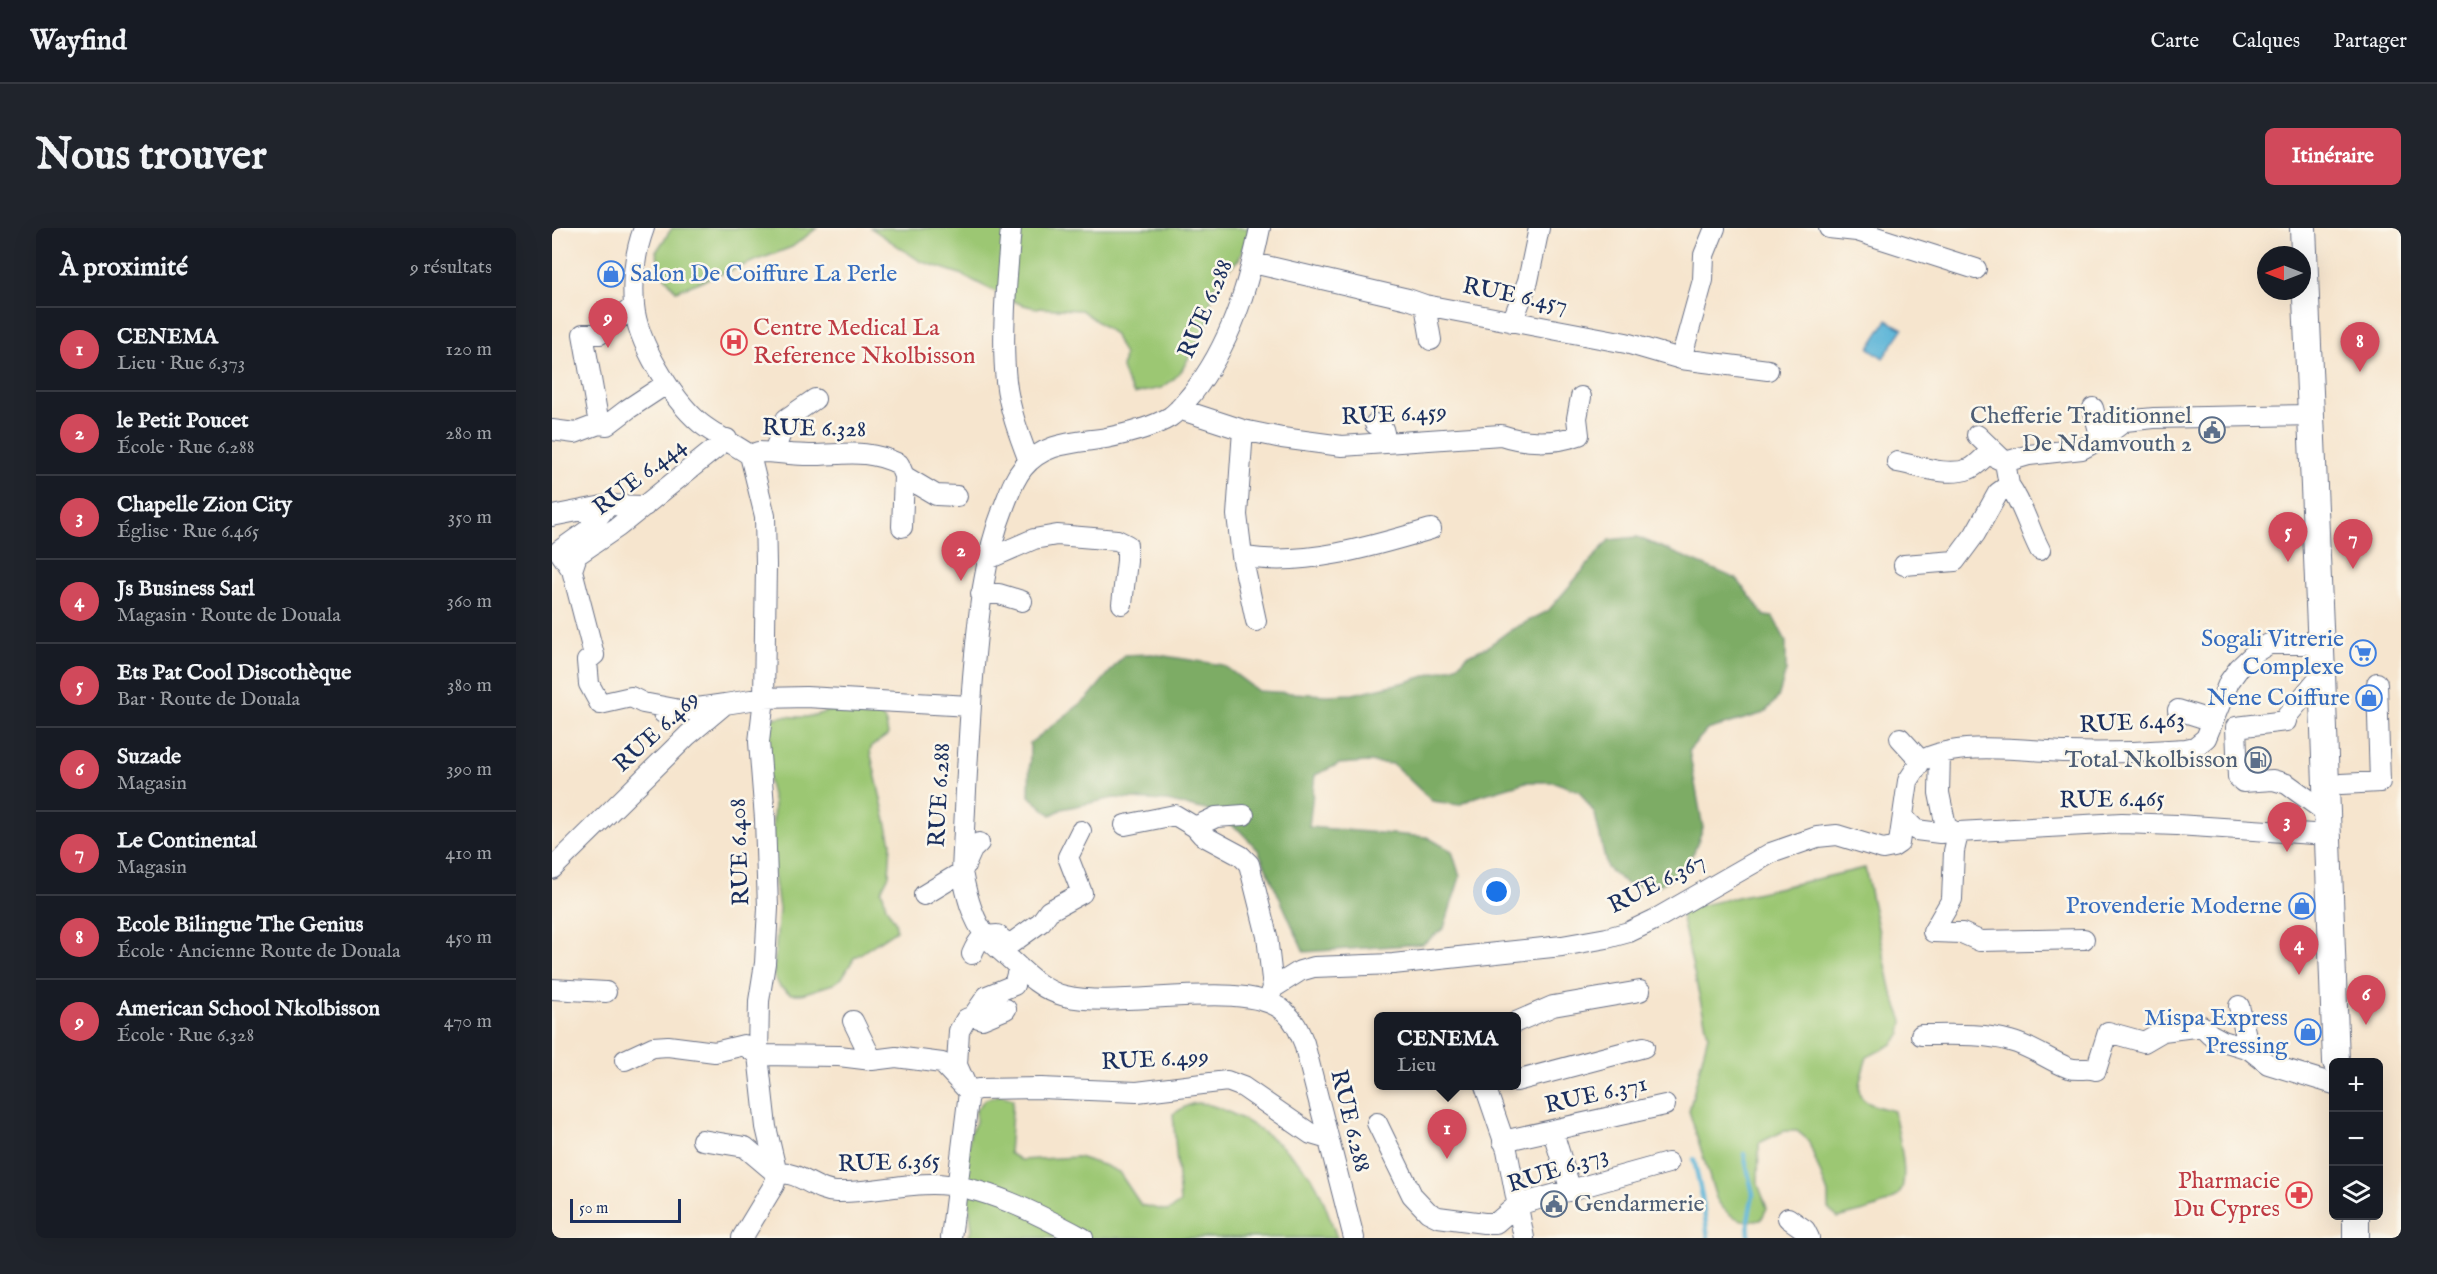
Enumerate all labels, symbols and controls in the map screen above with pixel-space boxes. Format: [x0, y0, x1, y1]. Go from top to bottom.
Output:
text: Wayfind [30, 24, 127, 59]
text: Carte [2150, 28, 2199, 55]
text: Calques [2232, 28, 2300, 55]
text: Partager [2333, 28, 2407, 55]
button: Itinéraire [2265, 128, 2401, 185]
text: Nous trouver [36, 130, 267, 183]
north arrow [2257, 246, 2311, 300]
text: À proximité [60, 251, 188, 284]
text: 9 résultats [410, 255, 492, 280]
street label: RUE 6.288 [1171, 255, 1241, 363]
shop icon: Salon De Coiffure La Perle [596, 259, 626, 289]
place label: Salon De Coiffure La Perle [630, 259, 897, 290]
street label: RUE 6.457 [1460, 271, 1570, 321]
pin: 9 [588, 298, 628, 348]
place label: Centre Medical La Reference Nkolbisson [753, 313, 976, 372]
pin: 8 [2340, 322, 2380, 372]
text: CENEMA [117, 323, 218, 351]
hospital icon: Centre Medical La Reference Nkolbisson [719, 327, 749, 357]
text: 1 [76, 337, 83, 362]
text: 120 m [446, 337, 492, 362]
text: Lieu · Rue 6.373 [117, 351, 245, 376]
street label: RUE 6.459 [1340, 397, 1448, 433]
place label: Chefferie Traditionnel De Ndamvouth 2 [1970, 401, 2192, 460]
text: le Petit Poucet [117, 407, 249, 435]
street label: RUE 6.328 [762, 413, 866, 445]
public building icon: Chefferie Traditionnel De Ndamvouth 2 [2197, 415, 2227, 445]
text: 2 [75, 421, 84, 446]
text: 280 m [445, 421, 492, 446]
street label: RUE 6.444 [587, 431, 693, 523]
text: École · Rue 6.288 [117, 435, 255, 460]
text: Chapelle Zion City [117, 491, 292, 519]
text: 3 [76, 505, 83, 530]
text: 350 m [448, 505, 492, 530]
pin: 5 [2268, 512, 2308, 562]
text: Église · Rue 6.465 [117, 519, 259, 544]
pin: 7 [2334, 520, 2372, 569]
pin: 2 [942, 532, 980, 581]
text: Js Business Sarl [117, 575, 255, 603]
text: 4 [75, 589, 84, 614]
text: 360 m [446, 589, 492, 614]
text: Magasin · Route de Douala [117, 603, 341, 628]
place label: Sogali Vitrerie Complexe [2201, 624, 2344, 683]
supermarket icon: Sogali Vitrerie Complexe [2348, 638, 2378, 668]
text: Ets Pat Cool Discothèque [117, 659, 351, 687]
text: 5 [76, 673, 83, 698]
text: 380 m [447, 673, 492, 698]
place label: Nene Coiffure [2207, 683, 2350, 714]
shop icon: Nene Coiffure [2354, 683, 2384, 713]
street label: RUE 6.469 [607, 684, 707, 780]
text: Bar · Route de Douala [117, 687, 300, 712]
street label: RUE 6.463 [2078, 705, 2186, 741]
street label: RUE 6.288 [922, 742, 958, 848]
text: Suzade [117, 743, 181, 771]
place label: Total Nkolbisson [2065, 745, 2238, 776]
fuel station icon: Total Nkolbisson [2243, 745, 2273, 775]
text: 6 [75, 757, 84, 782]
text: 390 m [446, 757, 492, 782]
text: Magasin [117, 771, 187, 796]
street label: RUE 6.465 [2059, 784, 2165, 816]
street label: RUE 6.408 [723, 798, 757, 906]
pin: 3 [2268, 802, 2306, 852]
text: Le Continental [117, 827, 257, 855]
text: 7 [75, 841, 84, 866]
text: 410 m [445, 841, 492, 866]
street label: RUE 6.367 [1603, 846, 1711, 922]
text: Magasin [117, 855, 187, 880]
your location [1482, 877, 1511, 906]
place label: Provenderie Moderne [2065, 891, 2282, 922]
shop icon: Provenderie Moderne [2287, 891, 2317, 921]
text: Ecole Bilingue The Genius [117, 911, 363, 939]
text: 8 [76, 925, 83, 950]
text: 450 m [445, 925, 492, 950]
pin: 4 [2280, 926, 2318, 975]
text: École · Ancienne Route de Douala [117, 939, 401, 964]
pin: 6 [2346, 976, 2386, 1025]
text: American School Nkolbisson [117, 995, 380, 1023]
place label: Mispa Express Pressing [2144, 1003, 2289, 1062]
text: 9 [75, 1009, 84, 1034]
text: 470 m [444, 1009, 492, 1034]
popup [1374, 1012, 1521, 1090]
shop icon: Mispa Express Pressing [2293, 1017, 2323, 1047]
text: École · Rue 6.328 [117, 1023, 254, 1048]
text: CENEMA [1397, 1025, 1498, 1053]
street label: RUE 6.499 [1100, 1042, 1210, 1078]
text: Lieu [1397, 1053, 1436, 1078]
map controls [2329, 1058, 2383, 1220]
button: + [2329, 1058, 2383, 1112]
street label: RUE 6.288 [1322, 1066, 1378, 1176]
street label: RUE 6.371 [1542, 1068, 1650, 1122]
pin: 1 [1428, 1110, 1466, 1159]
button: − [2329, 1112, 2383, 1166]
street label: RUE 6.373 [1504, 1139, 1612, 1201]
street label: RUE 6.365 [837, 1146, 941, 1180]
place label: Pharmacie Du Cypres [2173, 1166, 2280, 1225]
button: layers [2329, 1166, 2383, 1220]
pharmacy icon: Pharmacie Du Cypres [2284, 1180, 2314, 1210]
public building icon: Gendarmerie [1539, 1189, 1569, 1219]
place label: Gendarmerie [1574, 1189, 1704, 1220]
scale bar [570, 1196, 681, 1224]
text: 50 m [579, 1199, 608, 1219]

